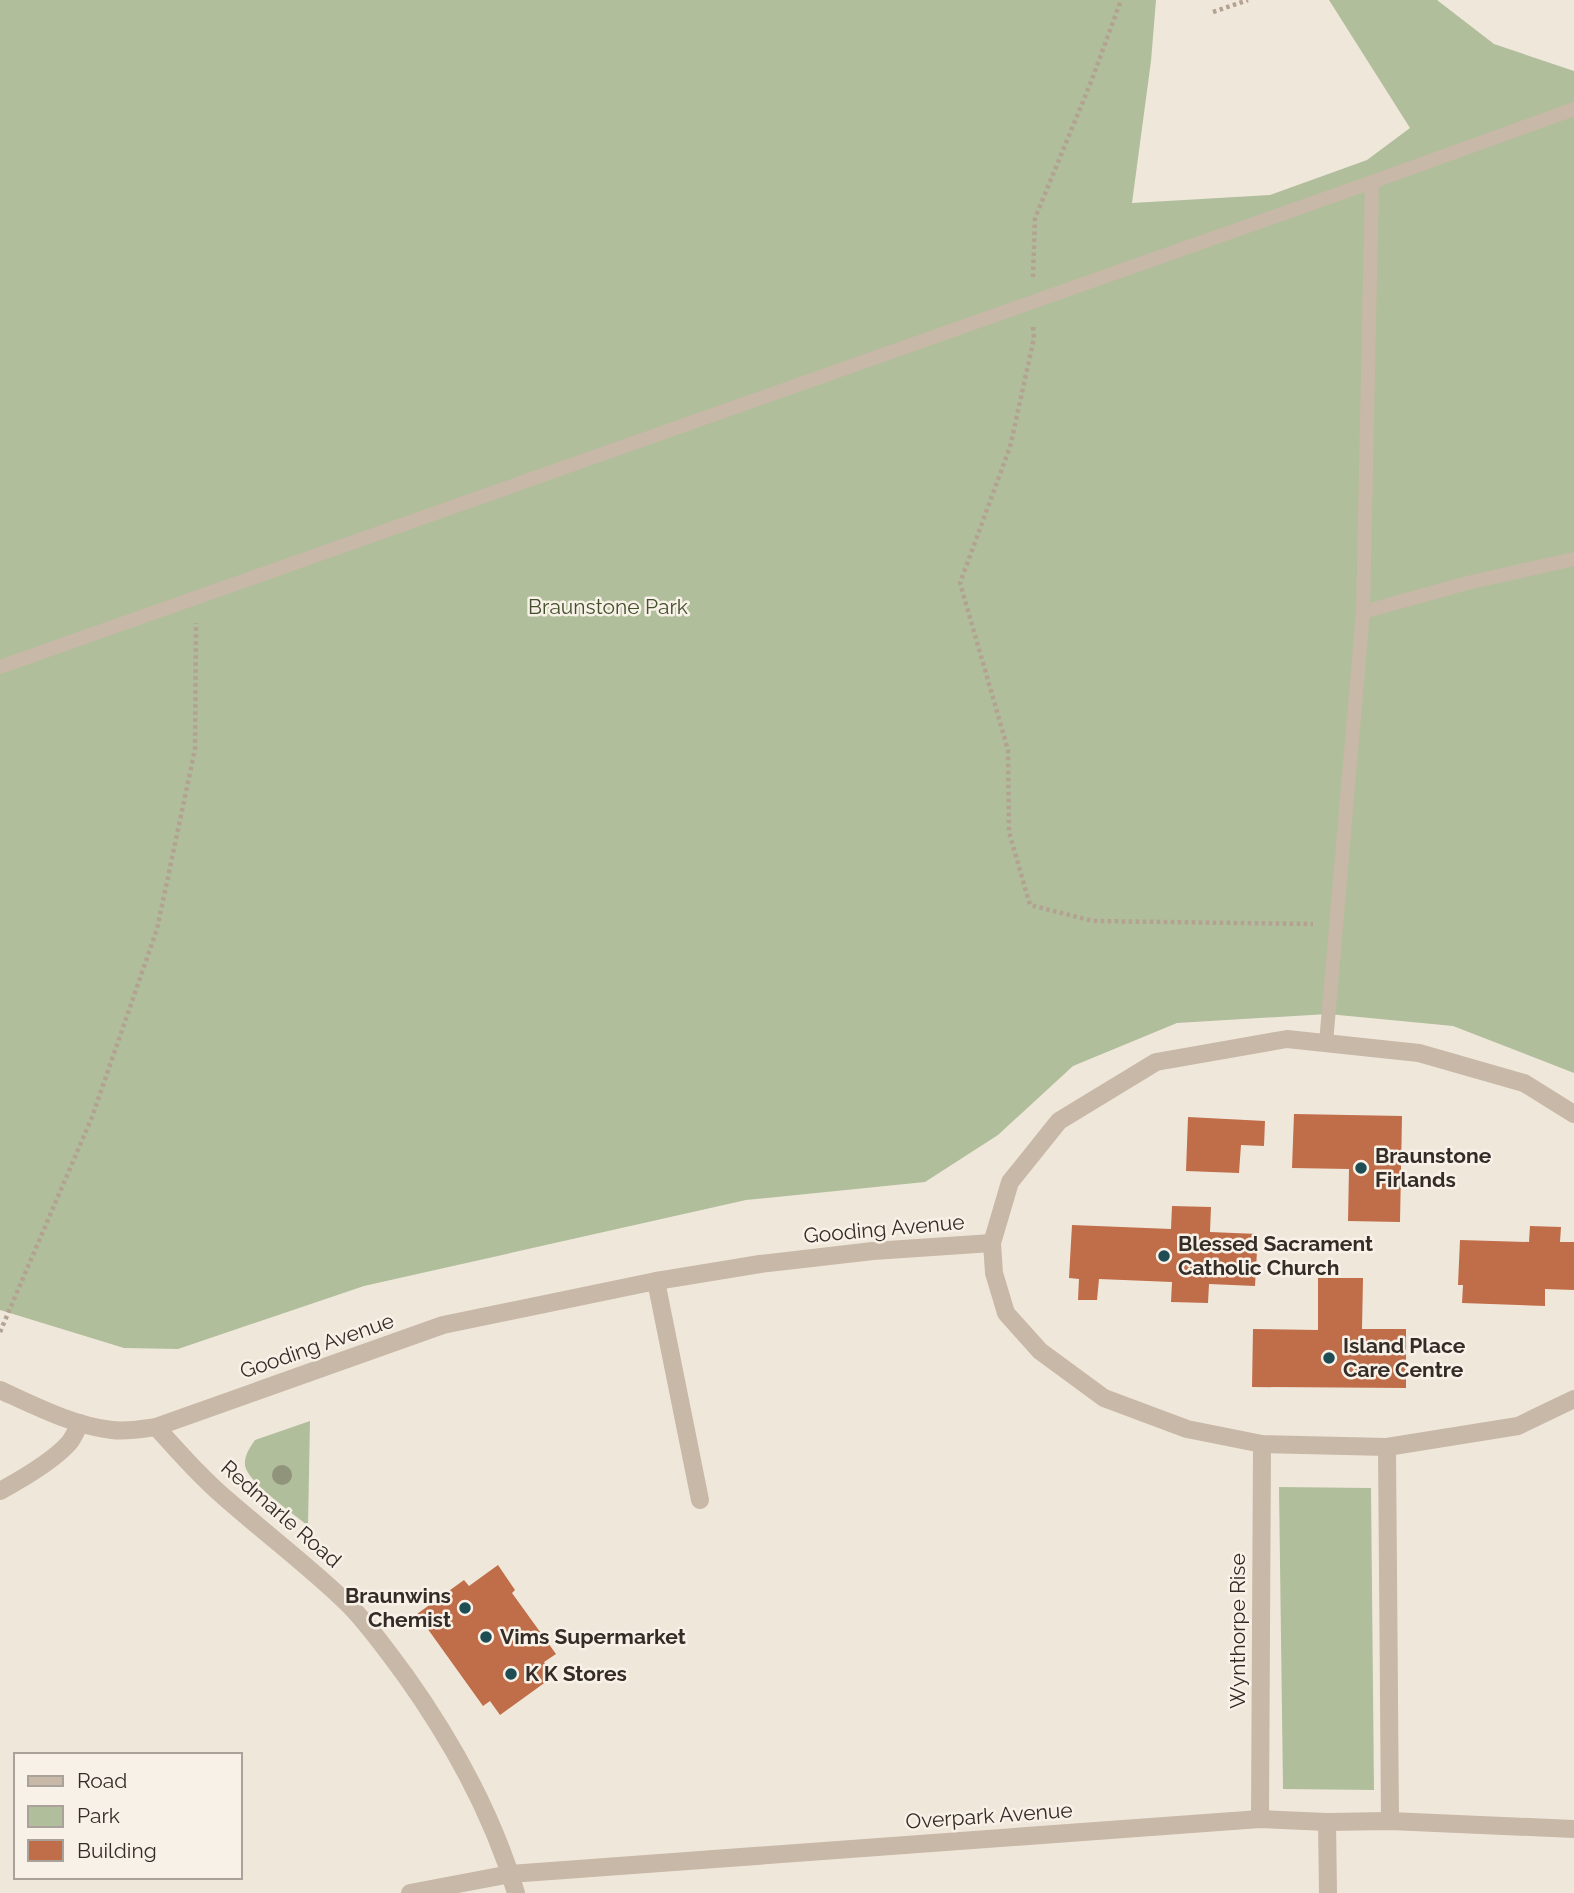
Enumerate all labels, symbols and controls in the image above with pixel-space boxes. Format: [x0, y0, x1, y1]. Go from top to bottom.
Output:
park label: Braunstone Park [528, 594, 688, 619]
place label: Braunstone Firlands [1375, 1143, 1492, 1192]
marker: Braunstone Firlands [1353, 1160, 1369, 1176]
street label: Gooding Avenue [803, 1209, 965, 1248]
place label: Blessed Sacrament Catholic Church [1178, 1231, 1373, 1280]
marker: Blessed Sacrament Catholic Church [1156, 1248, 1172, 1264]
street label: Gooding Avenue [237, 1307, 397, 1384]
place label: Island Place Care Centre [1343, 1333, 1466, 1382]
marker: Island Place Care Centre [1321, 1350, 1337, 1366]
street label: Redmarle Road [216, 1455, 346, 1572]
street label: Wynthorpe Rise [1225, 1553, 1250, 1709]
place label: Braunwins Chemist [345, 1583, 451, 1632]
marker: Braunwins Chemist [457, 1600, 473, 1616]
place label: Vims Supermarket [500, 1624, 686, 1649]
marker: Vims Supermarket [478, 1629, 494, 1645]
place label: K K Stores [525, 1661, 627, 1686]
marker: K K Stores [503, 1666, 519, 1682]
legend [14, 1753, 242, 1879]
text: Road [77, 1768, 127, 1793]
street label: Overpark Avenue [905, 1797, 1073, 1834]
text: Park [77, 1803, 120, 1828]
text: Building [77, 1838, 157, 1863]

